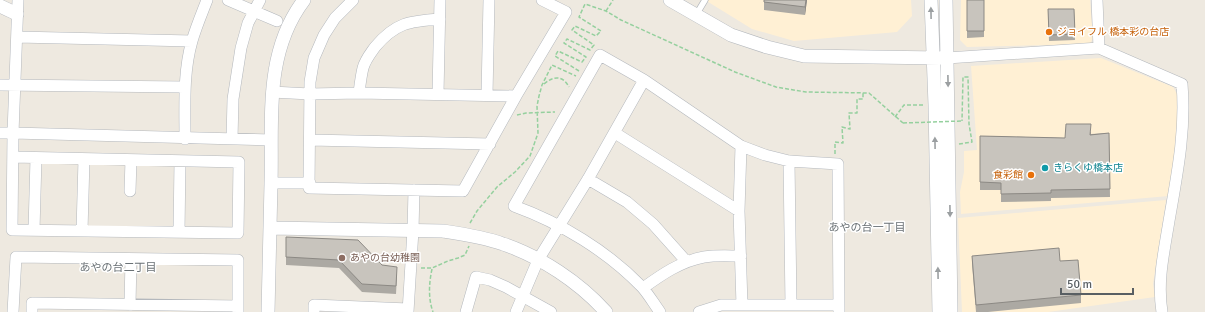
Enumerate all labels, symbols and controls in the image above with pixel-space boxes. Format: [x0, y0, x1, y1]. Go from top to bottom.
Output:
one-way arrow [928, 6, 934, 19]
place label: ジョイフル 橋本彩の台店 [1057, 26, 1169, 38]
marker: ジョイフル 橋本彩の台店 [1044, 27, 1054, 37]
one-way arrow [945, 75, 951, 88]
one-way arrow [932, 137, 939, 149]
place label: きらくゆ橋本店 [1053, 162, 1123, 174]
marker: きらくゆ橋本店 [1040, 163, 1050, 173]
place label: 食彩館 [993, 169, 1023, 181]
marker: 食彩館 [1026, 170, 1036, 180]
one-way arrow [947, 205, 953, 218]
district label: あやの台一丁目 [829, 221, 906, 234]
place label: あやの台幼稚園 [350, 252, 420, 264]
marker: あやの台幼稚園 [337, 253, 347, 263]
district label: あやの台二丁目 [80, 261, 157, 274]
one-way arrow [935, 266, 941, 279]
scale bar [1061, 270, 1133, 296]
text: 50 m [1067, 277, 1092, 292]

